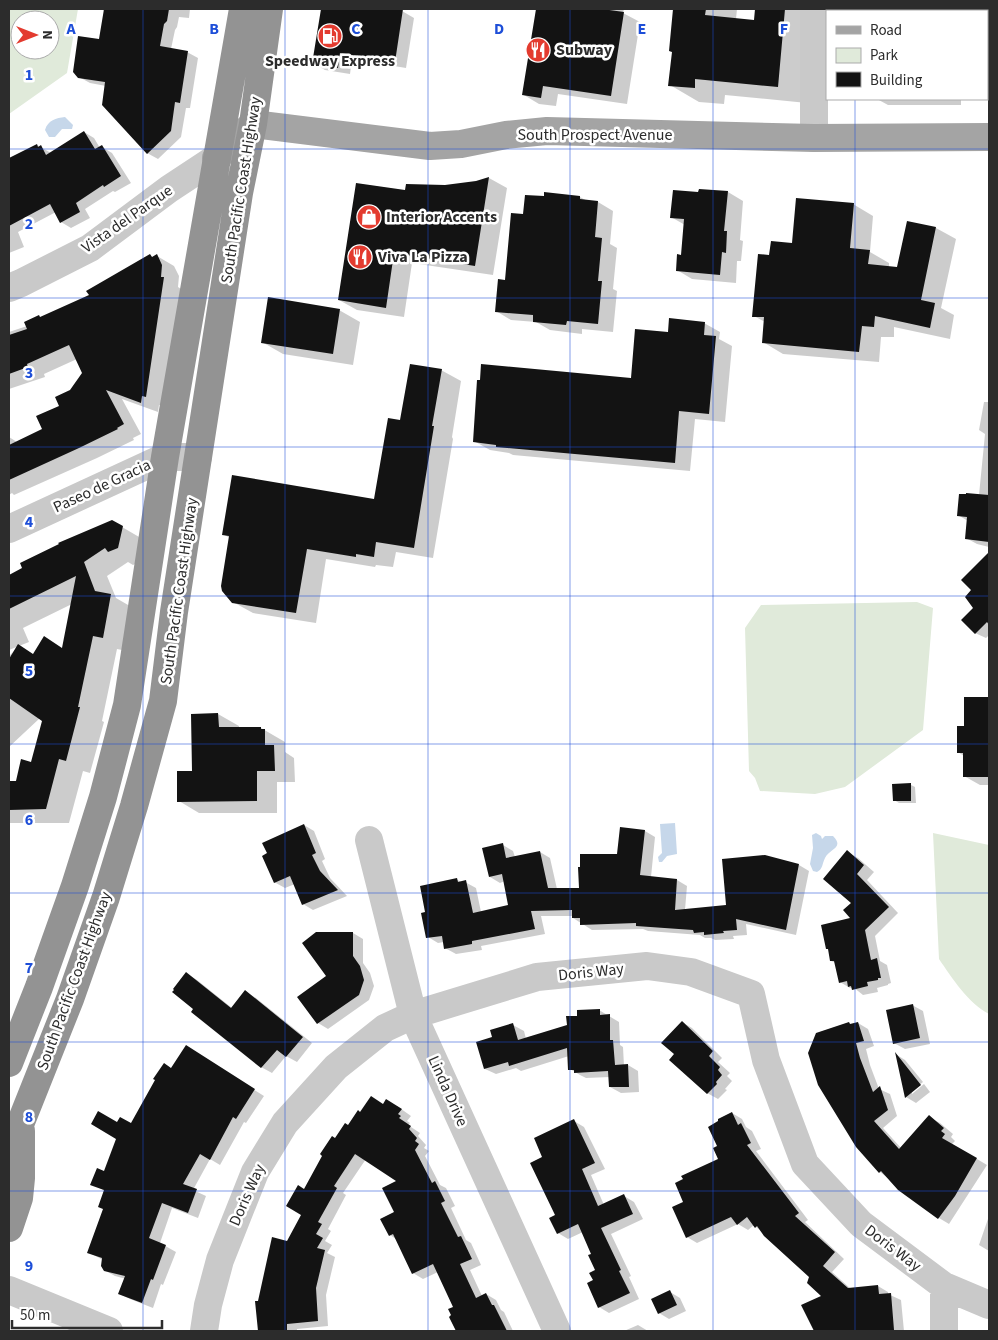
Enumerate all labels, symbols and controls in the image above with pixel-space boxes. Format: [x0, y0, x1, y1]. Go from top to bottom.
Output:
north arrow [10, 10, 60, 60]
legend [826, 10, 988, 100]
text: A [65, 18, 76, 40]
text: B [209, 18, 219, 40]
text: C [351, 18, 361, 40]
text: D [494, 18, 504, 40]
text: E [638, 18, 646, 40]
text: F [780, 18, 788, 40]
text: Road [870, 20, 902, 41]
fuel station icon: Speedway Express [317, 23, 343, 49]
text: N [37, 30, 57, 40]
restaurant icon: Subway [525, 37, 551, 63]
place label: Subway [556, 39, 613, 61]
text: Park [870, 45, 899, 66]
place label: Speedway Express [265, 50, 395, 72]
text: 1 [25, 64, 33, 86]
text: Building [870, 70, 923, 91]
street label: South Pacific Coast Highway [215, 95, 267, 285]
street label: South Prospect Avenue [518, 124, 673, 146]
street label: Vista del Parque [77, 179, 177, 259]
shop icon: Interior Accents [356, 204, 382, 230]
place label: Interior Accents [386, 206, 497, 228]
text: 2 [25, 213, 33, 235]
restaurant icon: Viva La Pizza [347, 244, 373, 270]
place label: Viva La Pizza [377, 246, 468, 268]
text: 3 [25, 362, 33, 384]
street label: Paseo de Gracia [50, 454, 154, 518]
street label: South Pacific Coast Highway [155, 496, 203, 686]
text: 4 [25, 511, 34, 533]
text: 5 [25, 660, 33, 682]
text: 6 [25, 809, 33, 831]
street label: South Pacific Coast Highway [31, 888, 117, 1073]
text: 7 [25, 957, 33, 979]
street label: Doris Way [557, 958, 625, 986]
street label: Linda Drive [423, 1052, 473, 1130]
text: 8 [25, 1106, 33, 1128]
street label: Doris Way [224, 1160, 271, 1230]
street label: Doris Way [860, 1219, 926, 1277]
text: 9 [25, 1255, 33, 1277]
scale bar [12, 1298, 162, 1330]
text: 50 m [20, 1305, 50, 1326]

